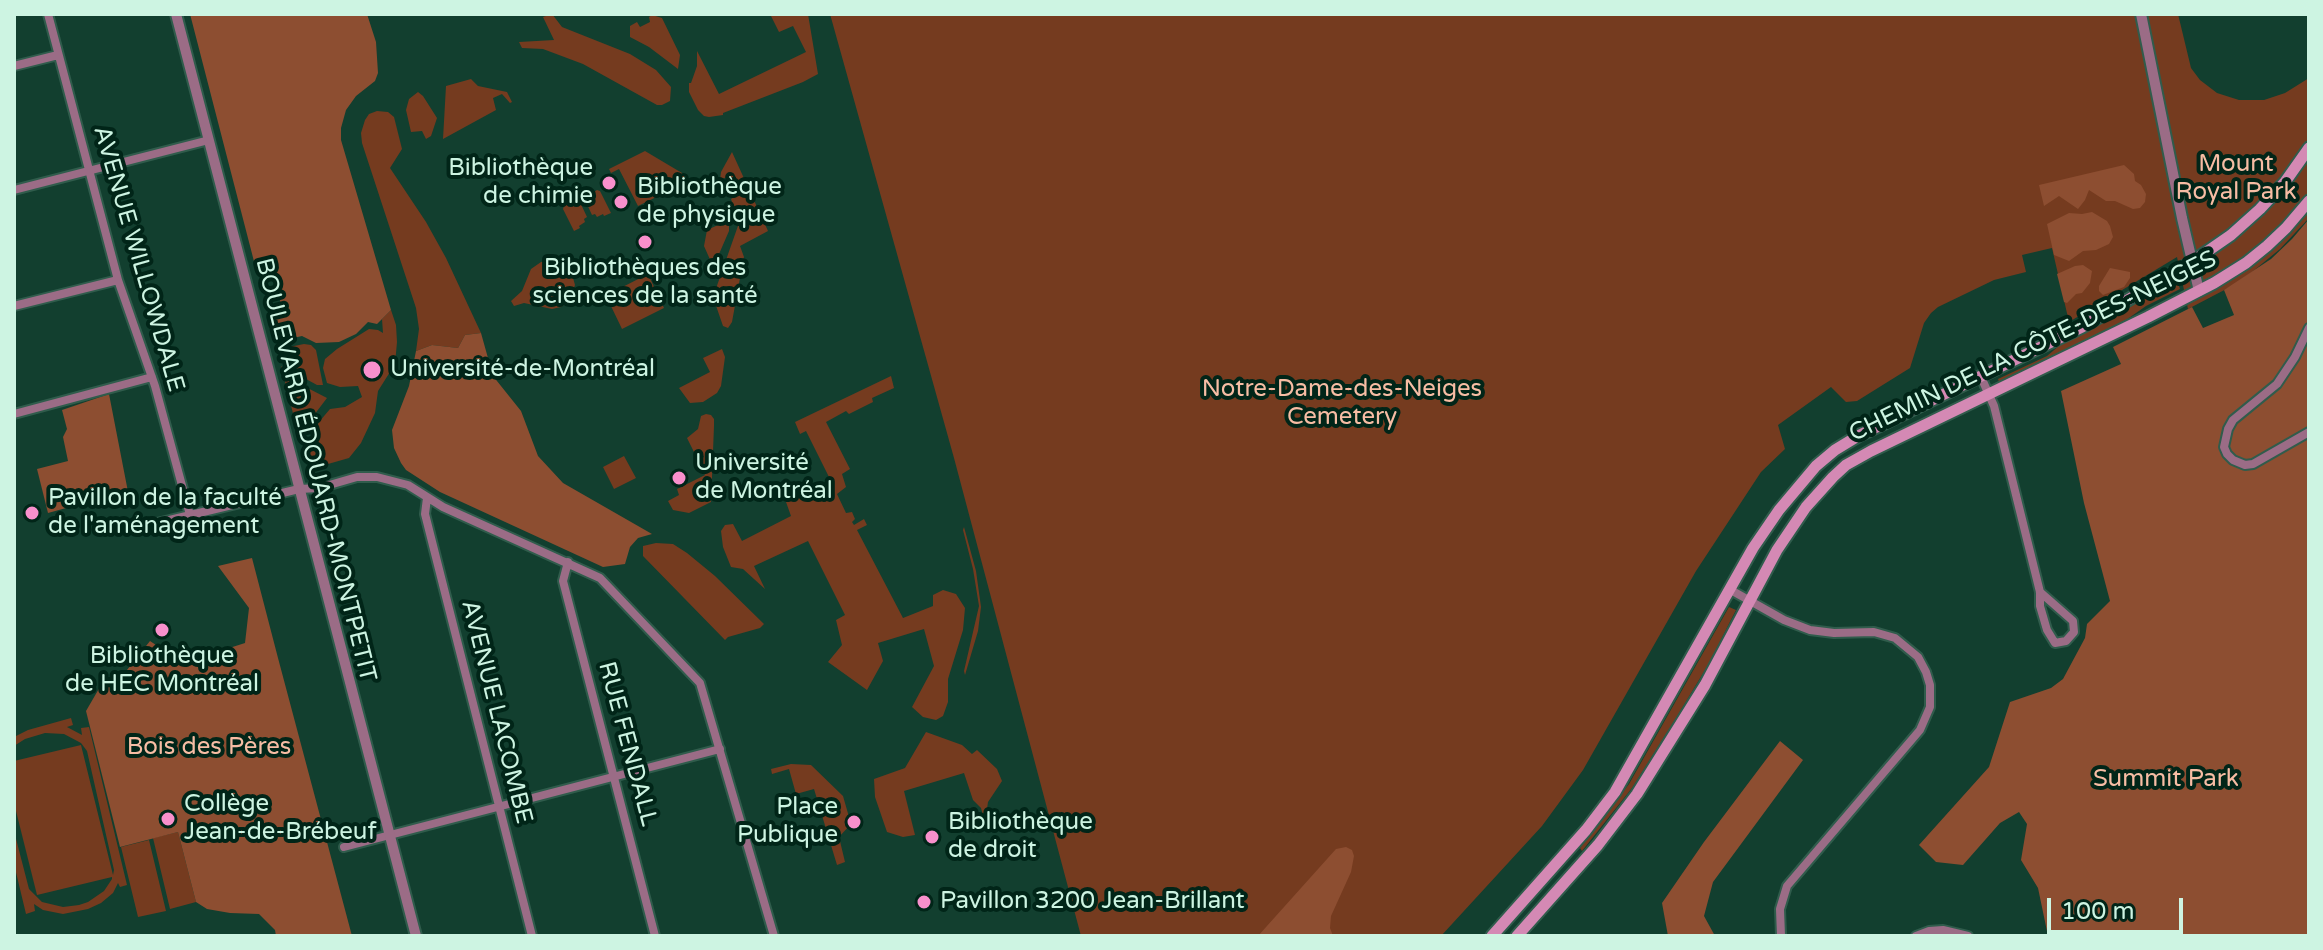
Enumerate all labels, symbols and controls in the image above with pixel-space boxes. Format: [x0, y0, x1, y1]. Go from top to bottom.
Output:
street label: AVENUE WILLOWDALE [86, 123, 190, 395]
park label: Mount Royal Park [2175, 151, 2297, 207]
place label: Bibliothèque de chimie [448, 155, 593, 211]
marker: Bibliothèque de chimie [600, 174, 618, 192]
place label: Bibliothèque de physique [637, 174, 782, 230]
marker: Bibliothèque de physique [612, 193, 630, 211]
marker: Bibliothèques des sciences de la santé [636, 233, 654, 251]
street label: CHEMIN DE LA CÔTE-DES-NEIGES [1845, 245, 2221, 449]
street label: BOULEVARD ÉDOUARD-MONTPETIT [248, 255, 382, 685]
place label: Bibliothèques des sciences de la santé [532, 255, 758, 311]
place label: Université-de-Montréal [390, 356, 655, 384]
marker: Université-de-Montréal [361, 359, 383, 381]
park label: Notre-Dame-des-Neiges Cemetery [1202, 376, 1482, 432]
place label: Université de Montréal [695, 450, 833, 506]
marker: Université de Montréal [670, 469, 688, 487]
place label: Pavillon de la faculté de l'aménagement [48, 485, 282, 541]
marker: Pavillon de la faculté de l'aménagement [23, 504, 41, 522]
street label: AVENUE LACOMBE [454, 597, 538, 827]
marker: Bibliothèque de HEC Montréal [153, 621, 171, 639]
place label: Bibliothèque de HEC Montréal [65, 643, 259, 699]
street label: RUE FENDALL [591, 659, 663, 829]
park label: Bois des Pères [127, 734, 291, 762]
park label: Summit Park [2093, 766, 2239, 794]
place label: Collège Jean-de-Brébeuf [184, 791, 377, 847]
place label: Place Publique [737, 794, 838, 850]
place label: Bibliothèque de droit [948, 809, 1093, 865]
marker: Collège Jean-de-Brébeuf [159, 810, 177, 828]
marker: Place Publique [845, 813, 863, 831]
marker: Bibliothèque de droit [923, 828, 941, 846]
scale bar [2051, 882, 2187, 932]
place label: Pavillon 3200 Jean-Brillant [940, 888, 1245, 916]
marker: Pavillon 3200 Jean-Brillant [915, 893, 933, 911]
text: 100 m [2061, 897, 2135, 926]

